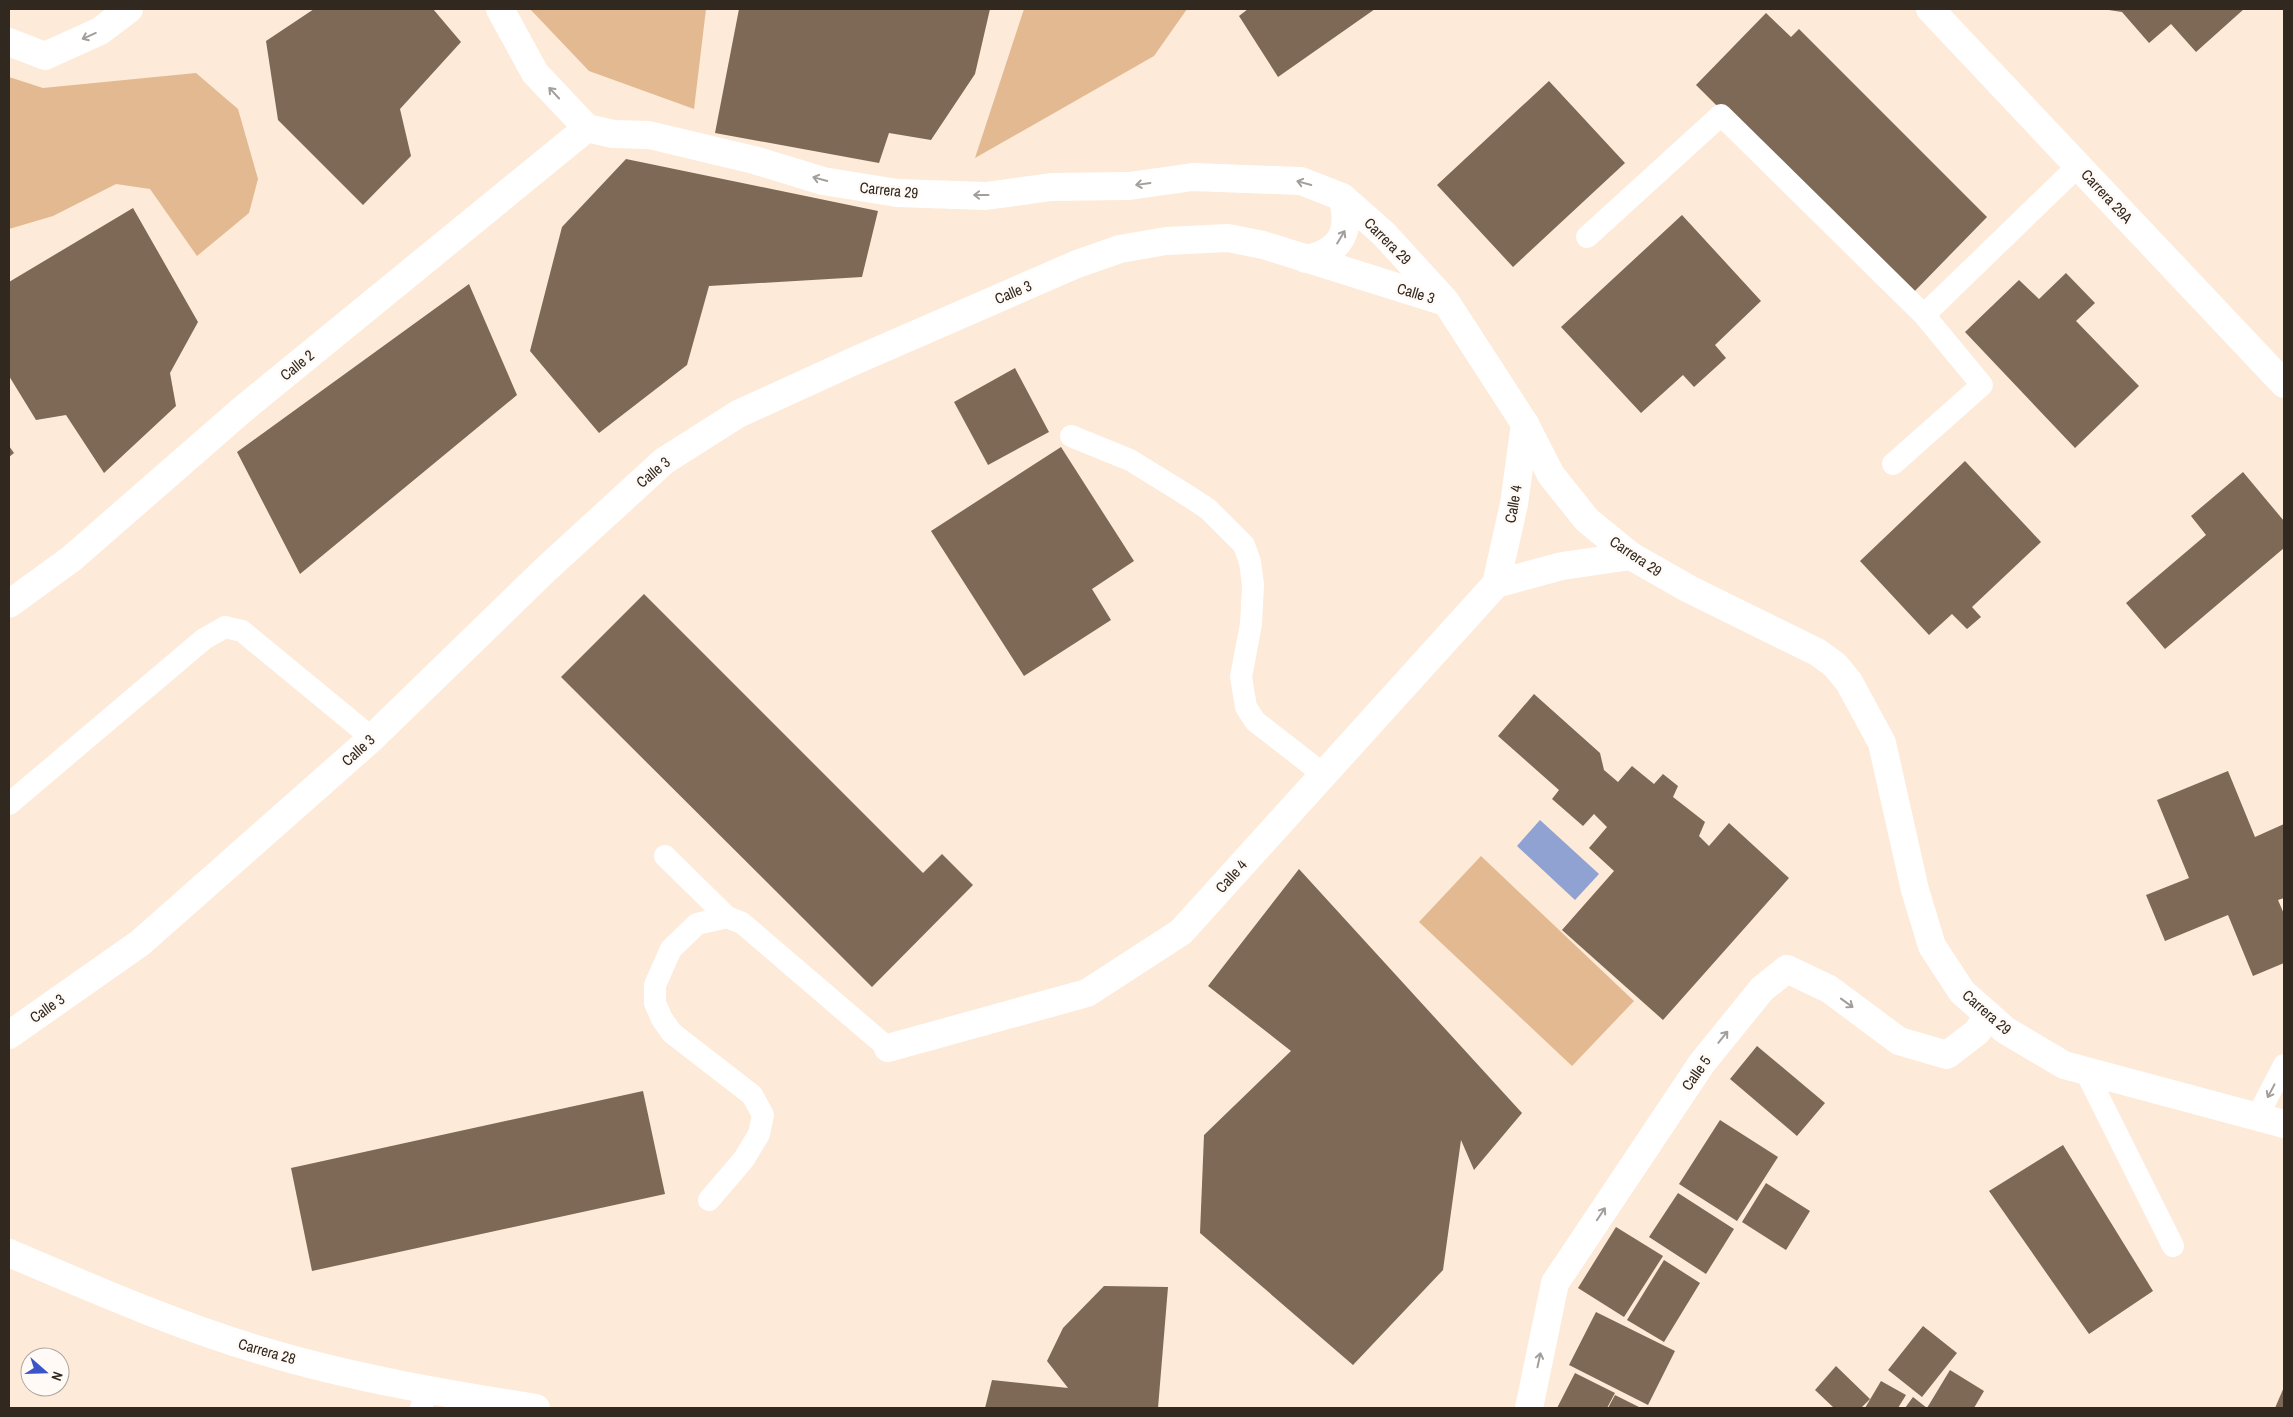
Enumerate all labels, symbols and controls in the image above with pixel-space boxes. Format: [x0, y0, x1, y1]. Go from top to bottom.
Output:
one-way arrow [82, 32, 97, 42]
one-way arrow [548, 86, 560, 99]
street label: Carrera 29A [2076, 164, 2138, 228]
one-way arrow [812, 174, 828, 183]
street label: Carrera 29 [859, 176, 919, 204]
one-way arrow [1297, 178, 1313, 187]
one-way arrow [1135, 179, 1151, 189]
one-way arrow [973, 190, 990, 200]
street label: Carrera 29 [1360, 213, 1416, 269]
one-way arrow [1336, 231, 1346, 245]
street label: Calle 3 [991, 275, 1035, 309]
street label: Calle 3 [1395, 277, 1438, 309]
street label: Calle 2 [276, 345, 319, 385]
street label: Calle 3 [632, 452, 675, 492]
street label: Calle 4 [1499, 483, 1527, 525]
street label: Carrera 29 [1606, 531, 1666, 581]
street label: Calle 3 [337, 729, 379, 771]
street label: Calle 4 [1210, 855, 1252, 897]
street label: Carrera 29 [1958, 985, 2016, 1039]
street label: Calle 3 [25, 988, 69, 1028]
one-way arrow [1840, 998, 1854, 1008]
one-way arrow [1718, 1031, 1729, 1044]
street label: Calle 5 [1676, 1051, 1716, 1095]
one-way arrow [2266, 1083, 2275, 1098]
one-way arrow [1596, 1207, 1606, 1221]
street label: Carrera 28 [236, 1333, 298, 1369]
north arrow [20, 1347, 70, 1397]
one-way arrow [1535, 1353, 1544, 1369]
text: N [47, 1369, 67, 1383]

